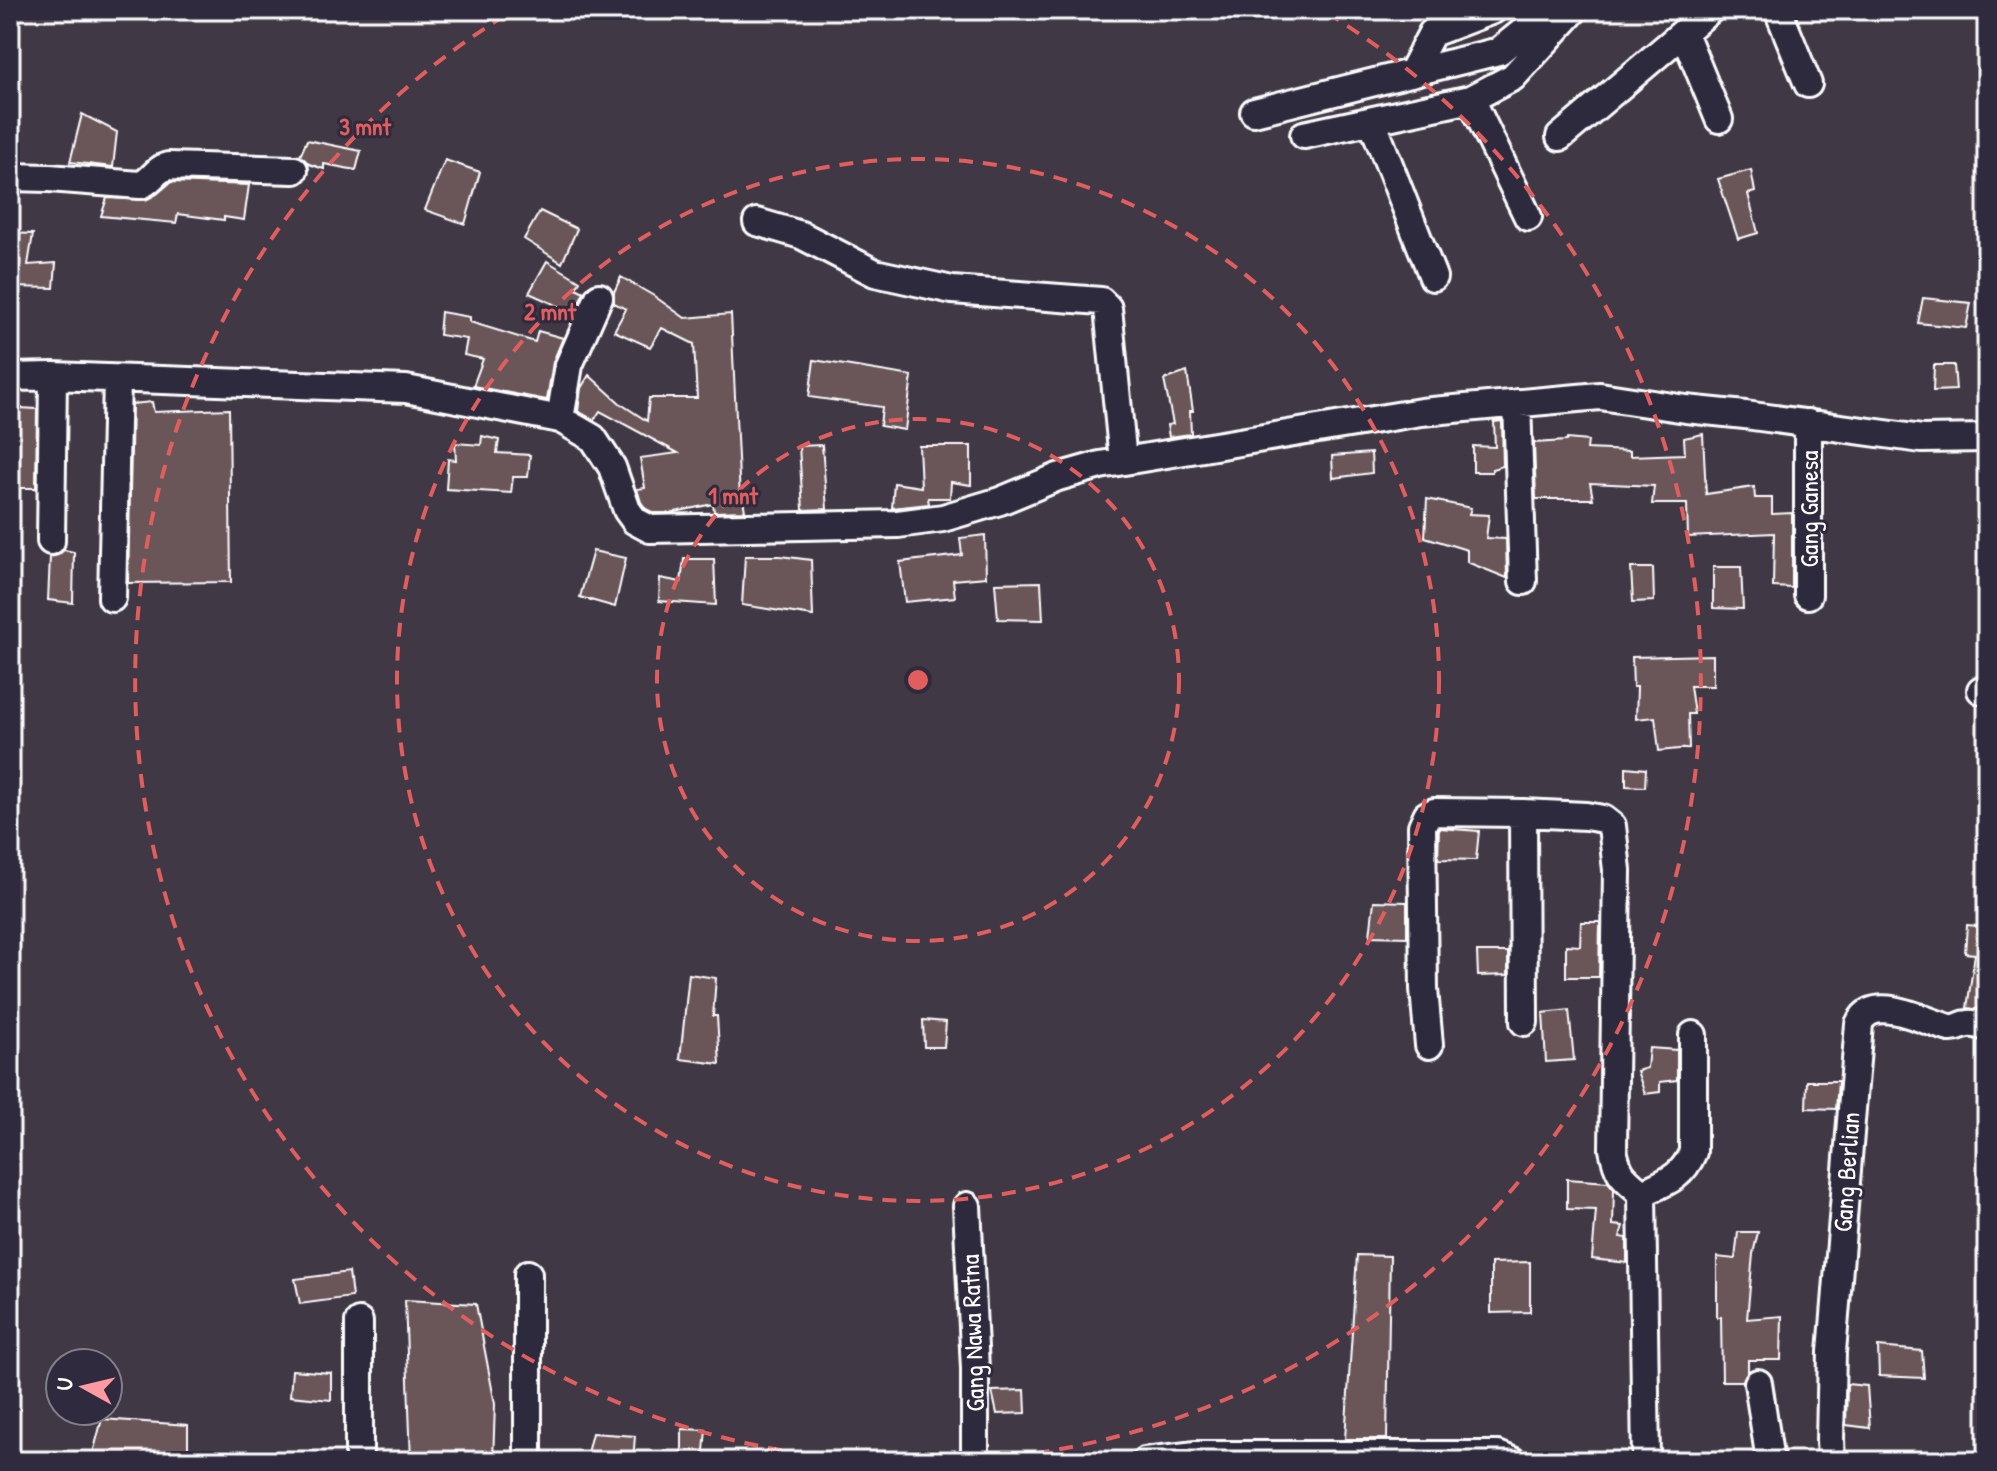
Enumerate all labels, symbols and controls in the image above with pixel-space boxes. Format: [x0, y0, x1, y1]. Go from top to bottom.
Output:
text: 3 mnt [339, 110, 392, 142]
text: 2 mnt [524, 295, 577, 327]
street label: Gang Ganesa [1791, 451, 1826, 567]
text: 1 mnt [708, 479, 759, 511]
centre of rings [904, 666, 932, 694]
street label: Gang Berlian [1824, 1111, 1868, 1233]
street label: Gang Nawa Ratna [952, 1254, 992, 1412]
north arrow [44, 1347, 124, 1427]
text: U [48, 1376, 80, 1392]

